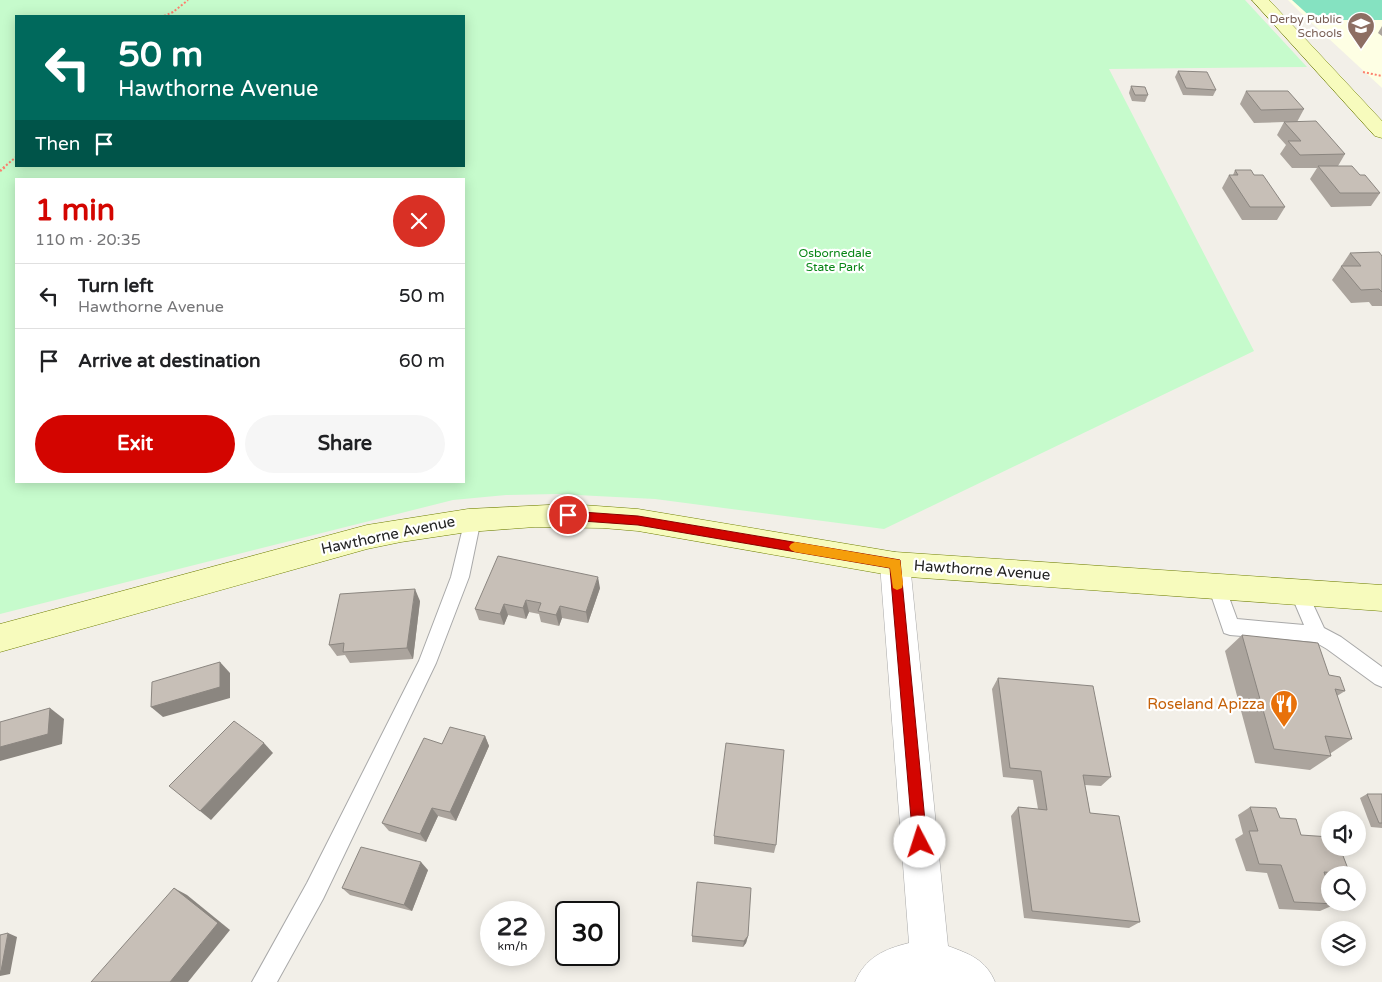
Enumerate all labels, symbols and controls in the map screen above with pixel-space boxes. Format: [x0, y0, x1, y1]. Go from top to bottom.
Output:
school or university icon: Derby Public Schools [1346, 11, 1376, 50]
place label: Derby Public Schools [1270, 12, 1342, 40]
text: 50 m [118, 34, 203, 76]
icon: left [35, 35, 100, 100]
text: Hawthorne Avenue [118, 76, 319, 102]
icon: arrive [90, 130, 118, 158]
text: Then [35, 133, 80, 155]
text: 1 min [35, 192, 115, 229]
button: close [393, 195, 445, 247]
text: 110 m · 20:35 [35, 230, 141, 250]
park label: Osbornedale State Park [798, 246, 872, 274]
text: Turn left [78, 275, 154, 297]
icon: left [35, 282, 63, 310]
text: 50 m [399, 285, 445, 307]
text: Hawthorne Avenue [78, 297, 224, 317]
icon: arrive [35, 347, 63, 375]
text: Arrive at destination [78, 350, 261, 372]
text: 60 m [399, 350, 445, 372]
button: Exit [35, 415, 235, 473]
button: Share [245, 415, 445, 473]
pin [547, 494, 589, 536]
icon: arrive [554, 501, 582, 529]
street label: Hawthorne Avenue [319, 512, 457, 558]
street label: Hawthorne Avenue [913, 556, 1051, 584]
restaurant icon: Roseland Apizza [1269, 689, 1299, 728]
place label: Roseland Apizza [1147, 695, 1265, 713]
map controls [1321, 811, 1366, 966]
button: sound [1321, 811, 1366, 856]
position arrow [893, 815, 945, 867]
button: search [1321, 866, 1366, 911]
speed limit sign: 30 [555, 901, 620, 966]
text: 22 [497, 912, 528, 942]
button: layers [1321, 921, 1366, 966]
text: km/h [497, 939, 528, 953]

